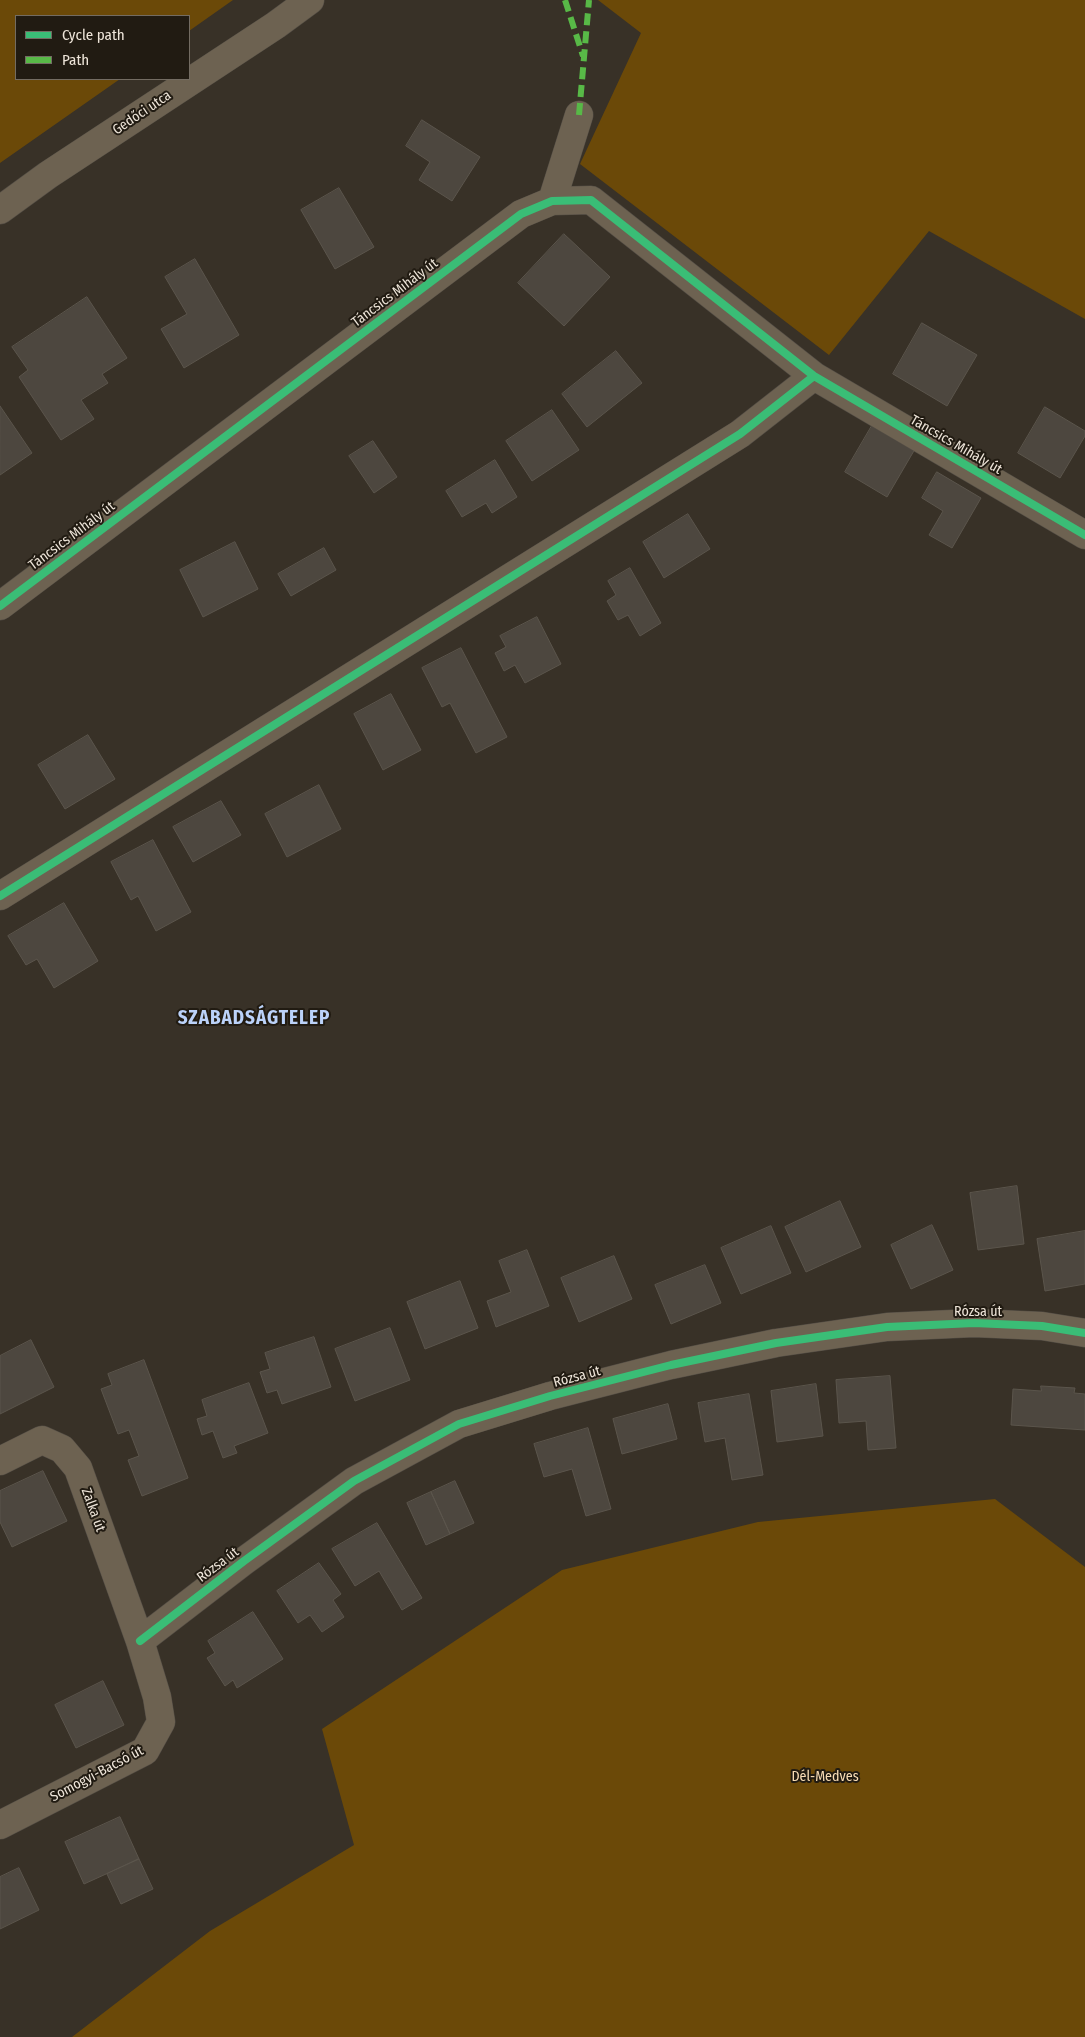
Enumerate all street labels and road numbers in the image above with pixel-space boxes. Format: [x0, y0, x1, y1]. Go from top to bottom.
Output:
street label: Gedőci utca [110, 87, 174, 139]
street label: Táncsics Mihály út [349, 255, 441, 331]
street label: Táncsics Mihály út [907, 412, 1005, 478]
street label: Táncsics Mihály út [26, 498, 118, 574]
street label: Rózsa út [954, 1304, 1002, 1320]
street label: Rózsa út [552, 1363, 602, 1391]
street label: Zalka út [77, 1486, 109, 1534]
street label: Rózsa út [194, 1544, 242, 1586]
street label: Somogyi-Bacsó út [48, 1742, 146, 1806]

